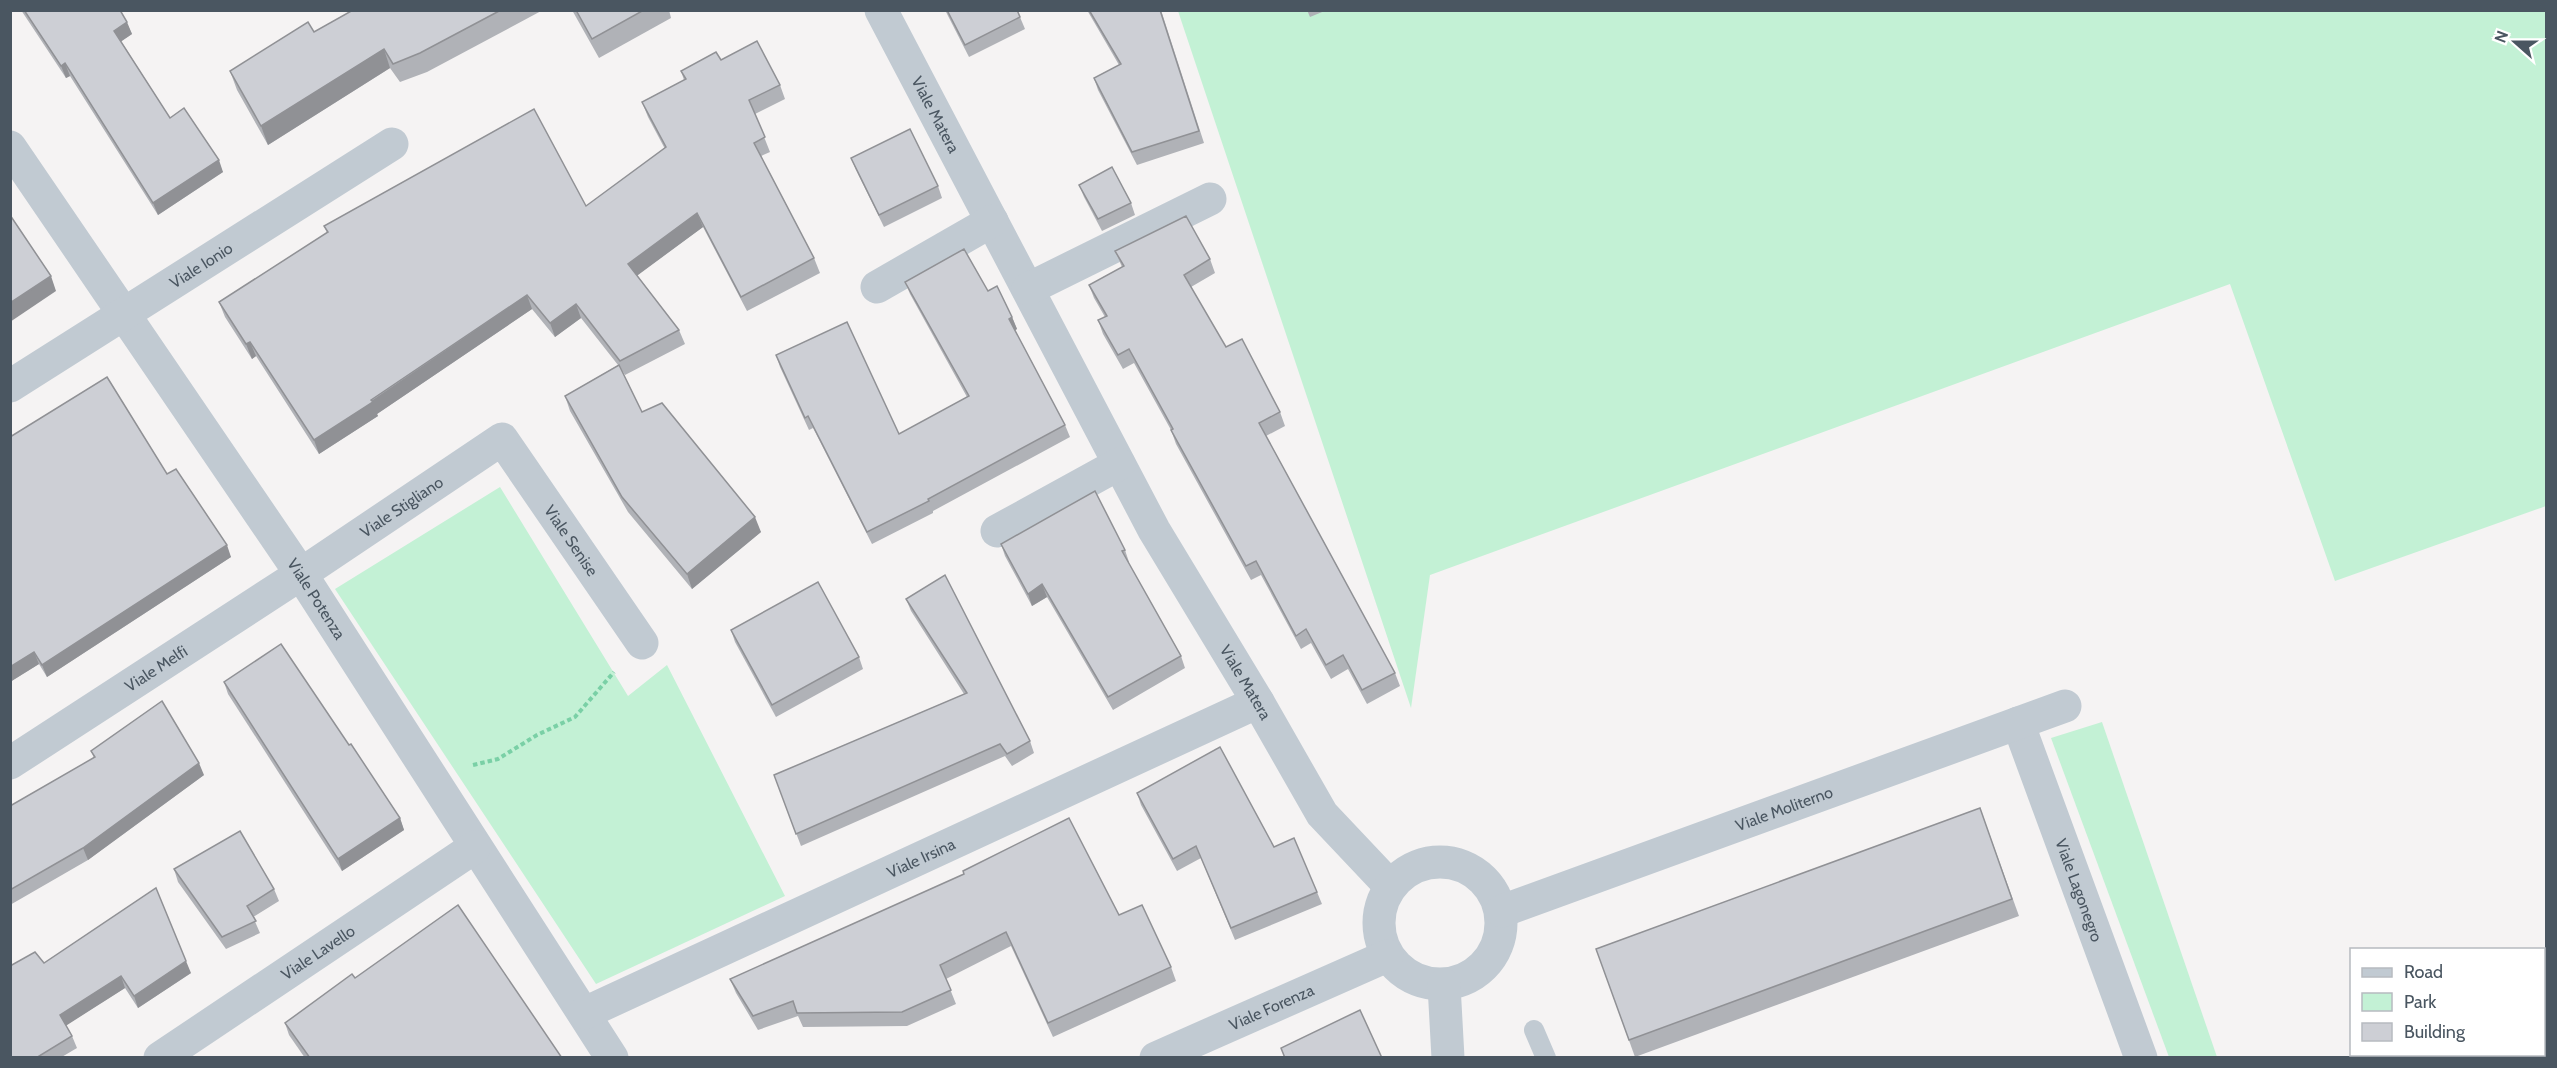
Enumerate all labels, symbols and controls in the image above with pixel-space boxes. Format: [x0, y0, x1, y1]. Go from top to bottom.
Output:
north arrow [2485, 12, 2545, 72]
text: N [2491, 28, 2512, 45]
street label: Viale Matera [908, 73, 963, 156]
street label: Viale Ionio [166, 238, 236, 292]
street label: Viale Stigliano [357, 472, 447, 541]
street label: Viale Senise [540, 501, 602, 580]
street label: Viale Potenza [283, 555, 350, 643]
street label: Viale Melfi [121, 641, 191, 696]
street label: Viale Matera [1216, 642, 1275, 723]
street label: Viale Moliterno [1733, 782, 1836, 835]
street label: Viale Irsina [884, 834, 958, 882]
street label: Viale Lagonegro [2051, 836, 2107, 945]
street label: Viale Lavello [278, 921, 359, 984]
legend [2350, 948, 2545, 1056]
text: Road [2404, 961, 2443, 983]
street label: Viale Forenza [1226, 980, 1317, 1035]
text: Park [2404, 991, 2437, 1013]
text: Building [2404, 1021, 2466, 1043]

